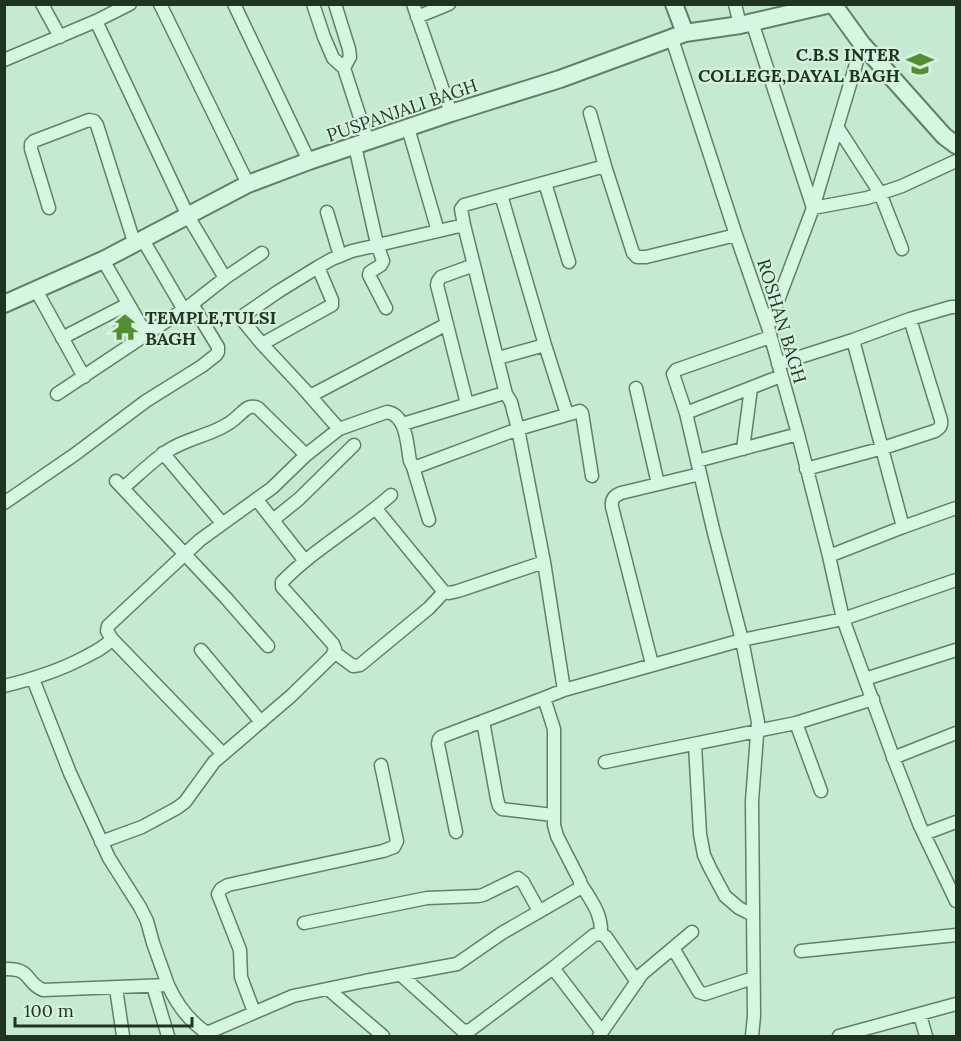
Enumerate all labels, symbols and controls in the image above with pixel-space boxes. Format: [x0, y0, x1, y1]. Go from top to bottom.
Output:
place label: C.B.S INTER COLLEGE,DAYAL BAGH [698, 43, 901, 87]
school or university icon: C.B.S INTER COLLEGE,DAYAL BAGH [905, 49, 935, 79]
street label: PUSPANJALI BAGH [323, 73, 481, 147]
street label: ROSHAN BAGH [752, 256, 812, 386]
place label: TEMPLE,TULSI BAGH [145, 306, 276, 350]
temple icon: TEMPLE,TULSI BAGH [110, 312, 140, 342]
scale bar [15, 990, 192, 1028]
text: 100 m [24, 999, 74, 1022]

